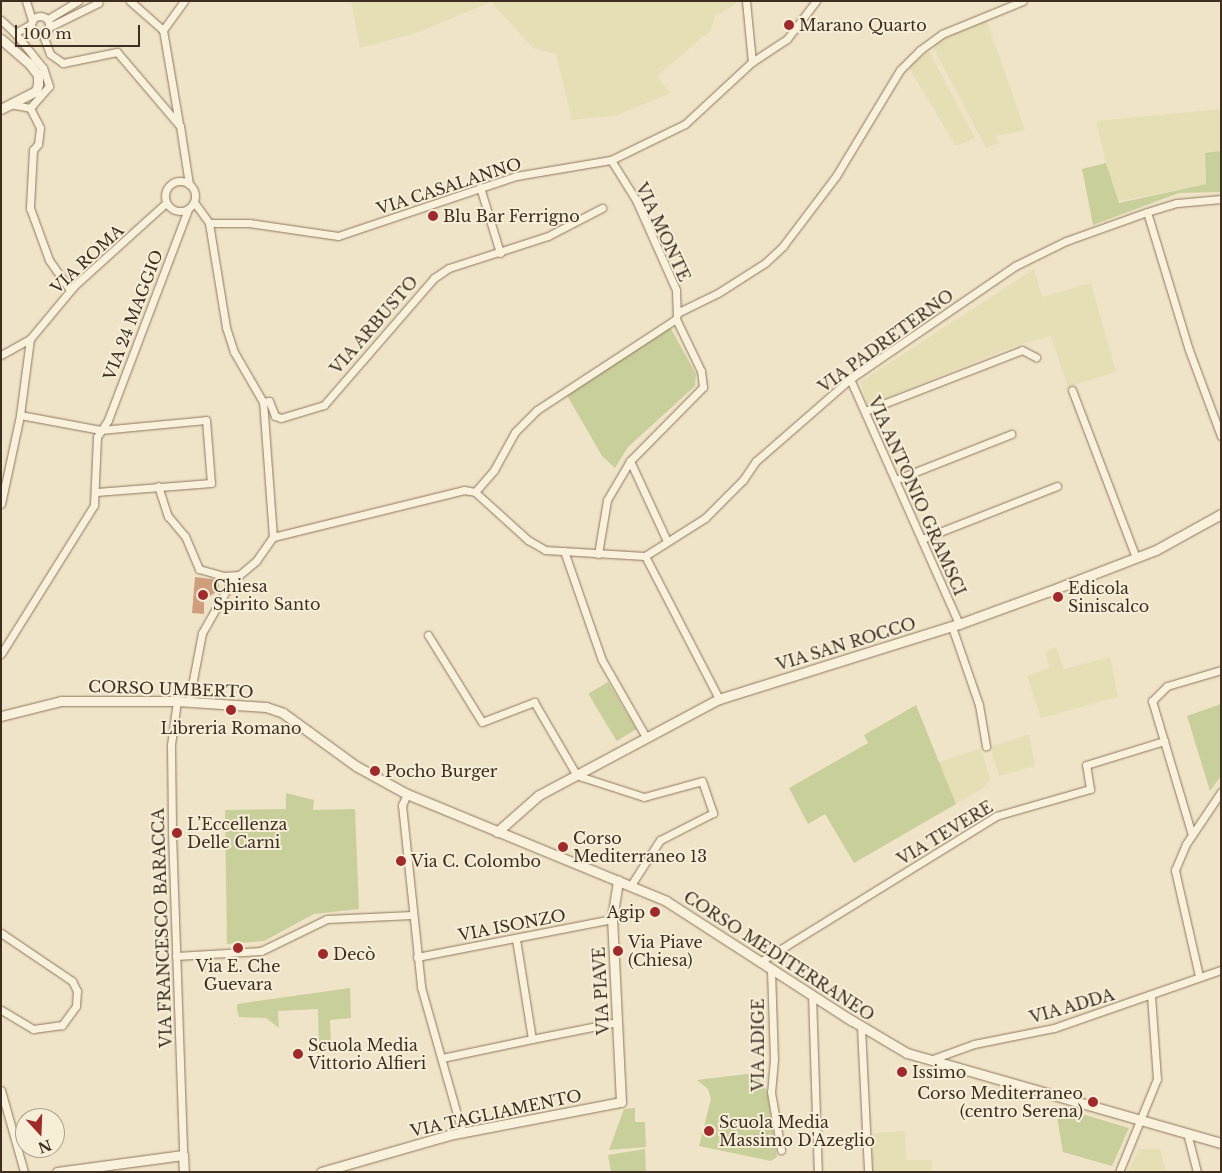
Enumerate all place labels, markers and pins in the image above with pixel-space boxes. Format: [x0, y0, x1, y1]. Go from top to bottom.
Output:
place label: Marano Quarto [799, 15, 927, 35]
marker: Marano Quarto [783, 19, 795, 31]
place label: Blu Bar Ferrigno [443, 206, 580, 226]
marker: Blu Bar Ferrigno [427, 210, 439, 222]
place label: Chiesa Spirito Santo [213, 576, 320, 614]
place label: Edicola Siniscalco [1068, 578, 1149, 616]
marker: Chiesa Spirito Santo [197, 589, 209, 601]
marker: Edicola Siniscalco [1052, 591, 1064, 603]
marker: Libreria Romano [225, 704, 237, 716]
place label: Libreria Romano [160, 718, 302, 738]
place label: Pocho Burger [385, 761, 497, 781]
marker: Pocho Burger [369, 765, 381, 777]
place label: L’Eccellenza Delle Carni [187, 814, 287, 852]
marker: L’Eccellenza Delle Carni [171, 827, 183, 839]
place label: Corso Mediterraneo 13 [573, 828, 707, 866]
marker: Corso Mediterraneo 13 [557, 841, 569, 853]
place label: Via C. Colombo [411, 851, 541, 871]
marker: Via C. Colombo [395, 855, 407, 867]
place label: Agip [607, 902, 645, 922]
marker: Agip [649, 906, 661, 918]
place label: Via Piave (Chiesa) [628, 932, 703, 970]
marker: Via E. Che Guevara [232, 942, 244, 954]
place label: Decò [333, 944, 375, 964]
marker: Via Piave (Chiesa) [612, 945, 624, 957]
marker: Decò [317, 948, 329, 960]
place label: Via E. Che Guevara [196, 956, 280, 994]
place label: Scuola Media Vittorio Alfieri [308, 1035, 427, 1073]
marker: Scuola Media Vittorio Alfieri [292, 1048, 304, 1060]
place label: Issimo [912, 1062, 966, 1082]
marker: Issimo [896, 1066, 908, 1078]
place label: Corso Mediterraneo (centro Serena) [917, 1083, 1083, 1121]
marker: Corso Mediterraneo (centro Serena) [1087, 1096, 1099, 1108]
place label: Scuola Media Massimo D'Azeglio [719, 1112, 875, 1150]
marker: Scuola Media Massimo D'Azeglio [703, 1125, 715, 1137]

